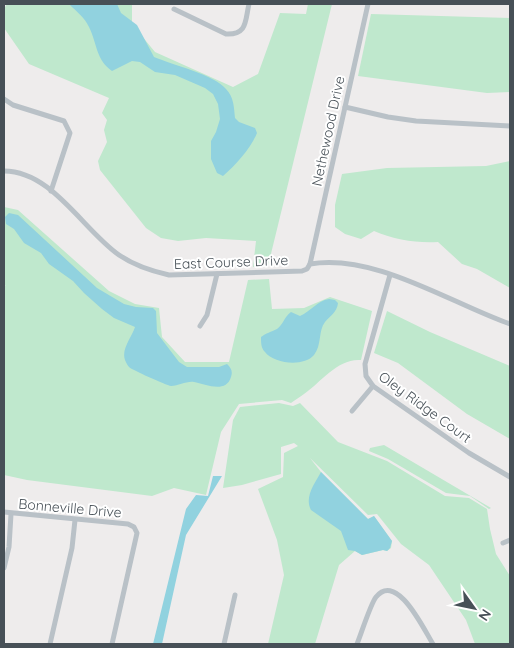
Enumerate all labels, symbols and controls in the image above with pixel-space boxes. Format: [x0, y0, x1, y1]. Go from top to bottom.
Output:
street label: Nethewood Drive [308, 74, 348, 188]
street label: East Course Drive [173, 251, 289, 273]
street label: Oley Ridge Court [375, 367, 475, 447]
street label: Bonneville Drive [18, 495, 123, 521]
north arrow [449, 583, 499, 633]
text: N [475, 606, 495, 624]

